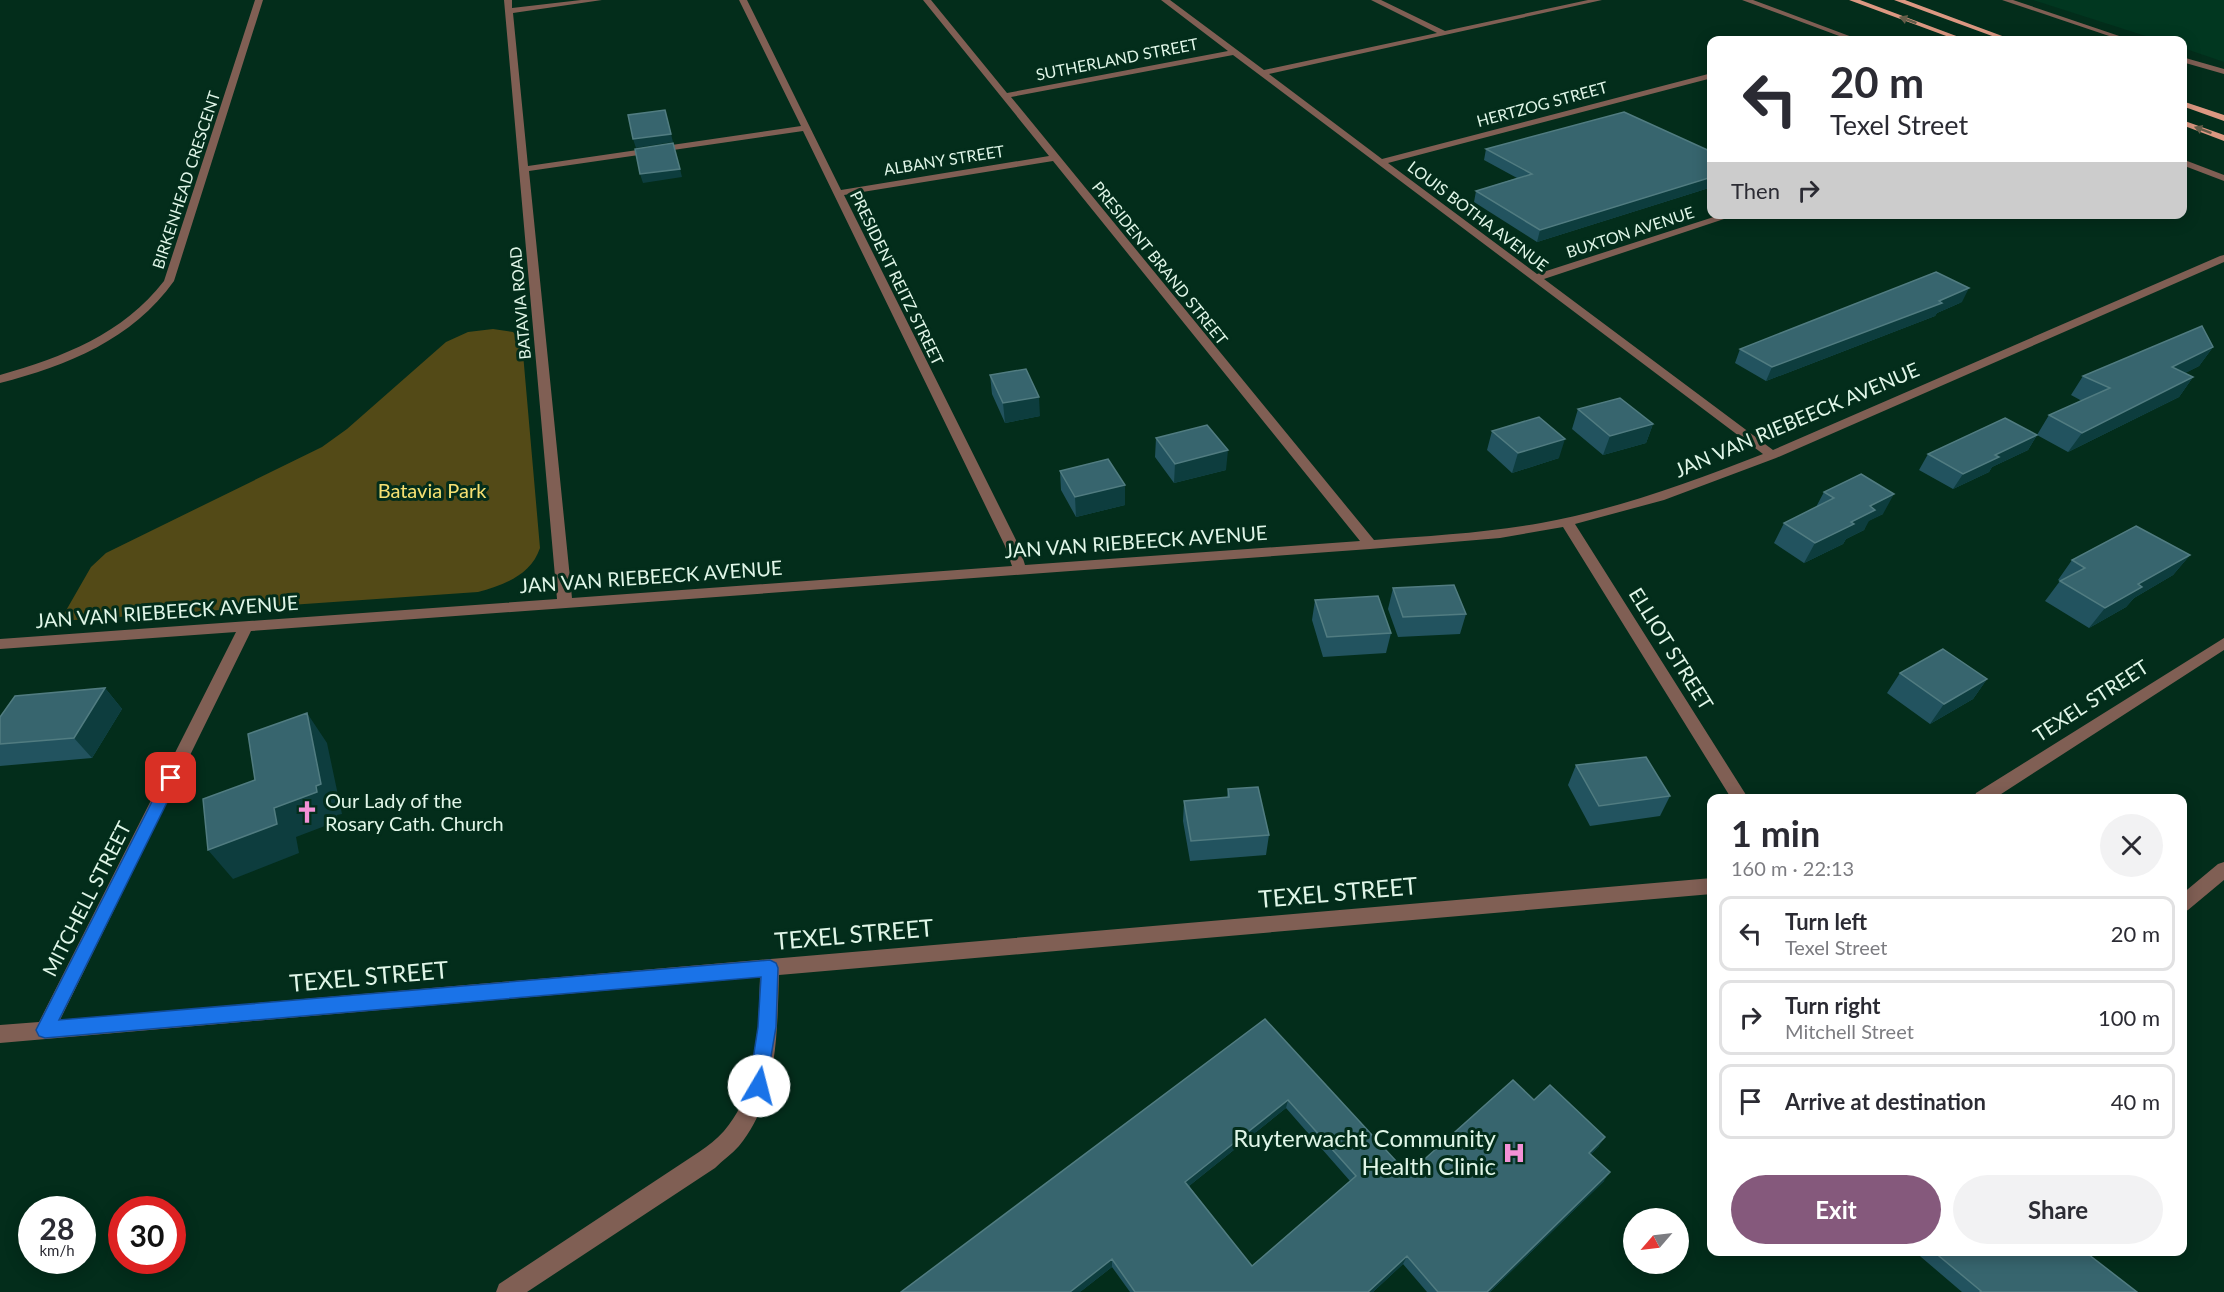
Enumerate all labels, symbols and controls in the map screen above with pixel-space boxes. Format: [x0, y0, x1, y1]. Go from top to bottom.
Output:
one-way arrow [1899, 15, 1917, 25]
street label: SUTHERLAND STREET [1034, 33, 1200, 84]
text: 20 m [1830, 57, 1924, 107]
icon: left [1731, 60, 1809, 138]
street label: HERTZOG STREET [1474, 77, 1610, 130]
street label: BIRKENHEAD CRESCENT [148, 88, 223, 271]
text: Texel Street [1830, 108, 1968, 141]
one-way arrow [2194, 124, 2212, 134]
street label: ALBANY STREET [882, 141, 1006, 178]
street label: LOUIS BOTHA AVENUE [1404, 157, 1552, 275]
icon: right [1792, 174, 1825, 207]
street label: PRESIDENT BRAND STREET [1089, 177, 1232, 349]
text: Then [1731, 177, 1780, 204]
street label: PRESIDENT REITZ STREET [847, 187, 948, 369]
street label: BUXTON AVENUE [1564, 202, 1696, 261]
street label: BATAVIA ROAD [505, 246, 534, 360]
street label: JAN VAN RIEBEECK AVENUE [1671, 357, 1923, 482]
park label: Batavia Park [378, 478, 487, 502]
street label: JAN VAN RIEBEECK AVENUE [1004, 520, 1268, 562]
street label: JAN VAN RIEBEECK AVENUE [519, 555, 783, 597]
street label: ELLIOT STREET [1625, 583, 1719, 714]
street label: JAN VAN RIEBEECK AVENUE [35, 590, 299, 632]
street label: TEXEL STREET [2028, 654, 2153, 746]
pin [145, 752, 196, 803]
icon: arrive [154, 761, 187, 794]
place label: Our Lady of the Rosary Cath. Church [325, 788, 504, 835]
church icon: Our Lady of the Rosary Cath. Church [294, 799, 320, 825]
text: 1 min [1731, 811, 1820, 855]
button: close [2100, 814, 2163, 877]
street label: MITCHELL STREET [37, 817, 136, 980]
text: 160 m · 22:13 [1731, 856, 1854, 880]
street label: TEXEL STREET [1257, 870, 1419, 913]
text: Turn left [1785, 908, 1867, 935]
street label: TEXEL STREET [773, 912, 935, 955]
icon: left [1734, 917, 1767, 950]
text: 20 m [2111, 920, 2160, 947]
text: Texel Street [1785, 935, 1887, 959]
street label: TEXEL STREET [288, 954, 450, 997]
text: Turn right [1785, 992, 1880, 1019]
icon: right [1734, 1001, 1767, 1034]
text: 100 m [2098, 1004, 2160, 1031]
text: Mitchell Street [1785, 1019, 1914, 1043]
position arrow [727, 1054, 791, 1118]
icon: arrive [1734, 1085, 1767, 1118]
text: Arrive at destination [1785, 1088, 1986, 1115]
text: 40 m [2111, 1088, 2160, 1115]
place label: Ruyterwacht Community Health Clinic [1233, 1123, 1497, 1180]
hospital icon: Ruyterwacht Community Health Clinic [1501, 1140, 1527, 1166]
button: Exit [1731, 1175, 1941, 1244]
button: Share [1953, 1175, 2163, 1244]
speed limit sign: 30 [108, 1196, 186, 1274]
north arrow [1623, 1208, 1689, 1274]
map controls [1623, 1208, 1689, 1274]
text: 28 [40, 1210, 74, 1246]
text: km/h [39, 1241, 75, 1259]

